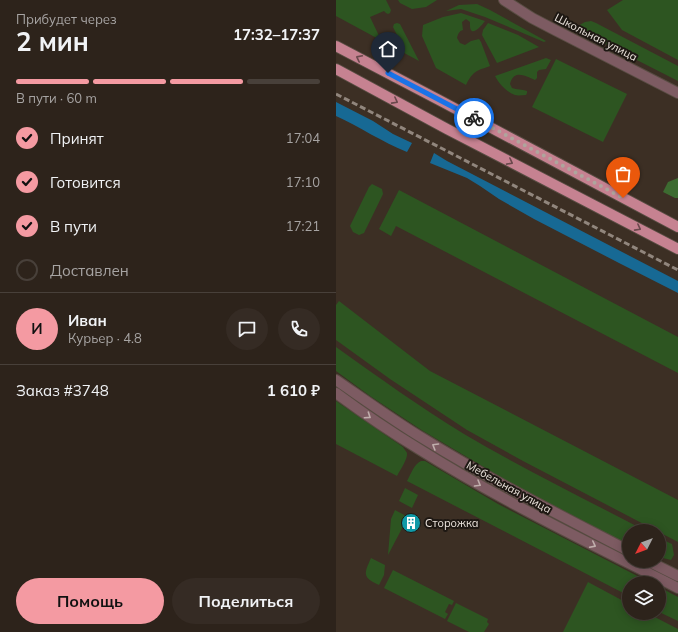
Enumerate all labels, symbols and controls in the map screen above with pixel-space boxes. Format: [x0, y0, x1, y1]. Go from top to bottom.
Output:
street label: Школьная улица [552, 10, 640, 64]
text: Прибудет через [16, 11, 117, 27]
text: 2 мин [16, 25, 89, 58]
text: 17:32–17:37 [233, 25, 320, 44]
pin [371, 32, 405, 73]
icon: home [377, 38, 399, 60]
one-way arrow [356, 55, 363, 63]
text: В пути · 60 m [16, 90, 97, 106]
one-way arrow [391, 96, 398, 104]
courier [454, 98, 494, 138]
icon: bike [463, 107, 485, 129]
icon: check [16, 127, 38, 149]
text: Принят [50, 129, 104, 148]
text: 17:04 [286, 130, 320, 146]
one-way arrow [506, 157, 513, 164]
pin [606, 157, 640, 198]
icon: bag [612, 163, 634, 185]
icon: check [16, 171, 38, 193]
text: Готовится [50, 173, 121, 192]
text: 17:10 [286, 174, 320, 190]
icon: check [16, 215, 38, 237]
text: В пути [50, 217, 97, 236]
text: 17:21 [286, 218, 320, 234]
one-way arrow [633, 224, 641, 231]
text: Доставлен [50, 261, 129, 280]
button: chat [226, 308, 268, 350]
button: phone [278, 308, 320, 350]
text: Иван [68, 311, 107, 330]
text: И [31, 319, 43, 338]
text: Курьер · 4.8 [68, 330, 142, 346]
text: Заказ #3748 [16, 381, 109, 400]
text: 1 610 ₽ [267, 381, 320, 400]
one-way arrow [364, 411, 371, 419]
one-way arrow [432, 443, 439, 451]
street label: Мебельная улица [464, 458, 554, 516]
one-way arrow [474, 480, 481, 487]
building icon: Сторожка [400, 512, 422, 534]
place label: Сторожка [425, 516, 479, 530]
north arrow [622, 524, 666, 568]
map controls [622, 524, 666, 620]
one-way arrow [589, 540, 596, 548]
button: layers [622, 576, 666, 620]
button: Помощь [16, 578, 164, 624]
button: Поделиться [172, 578, 320, 624]

